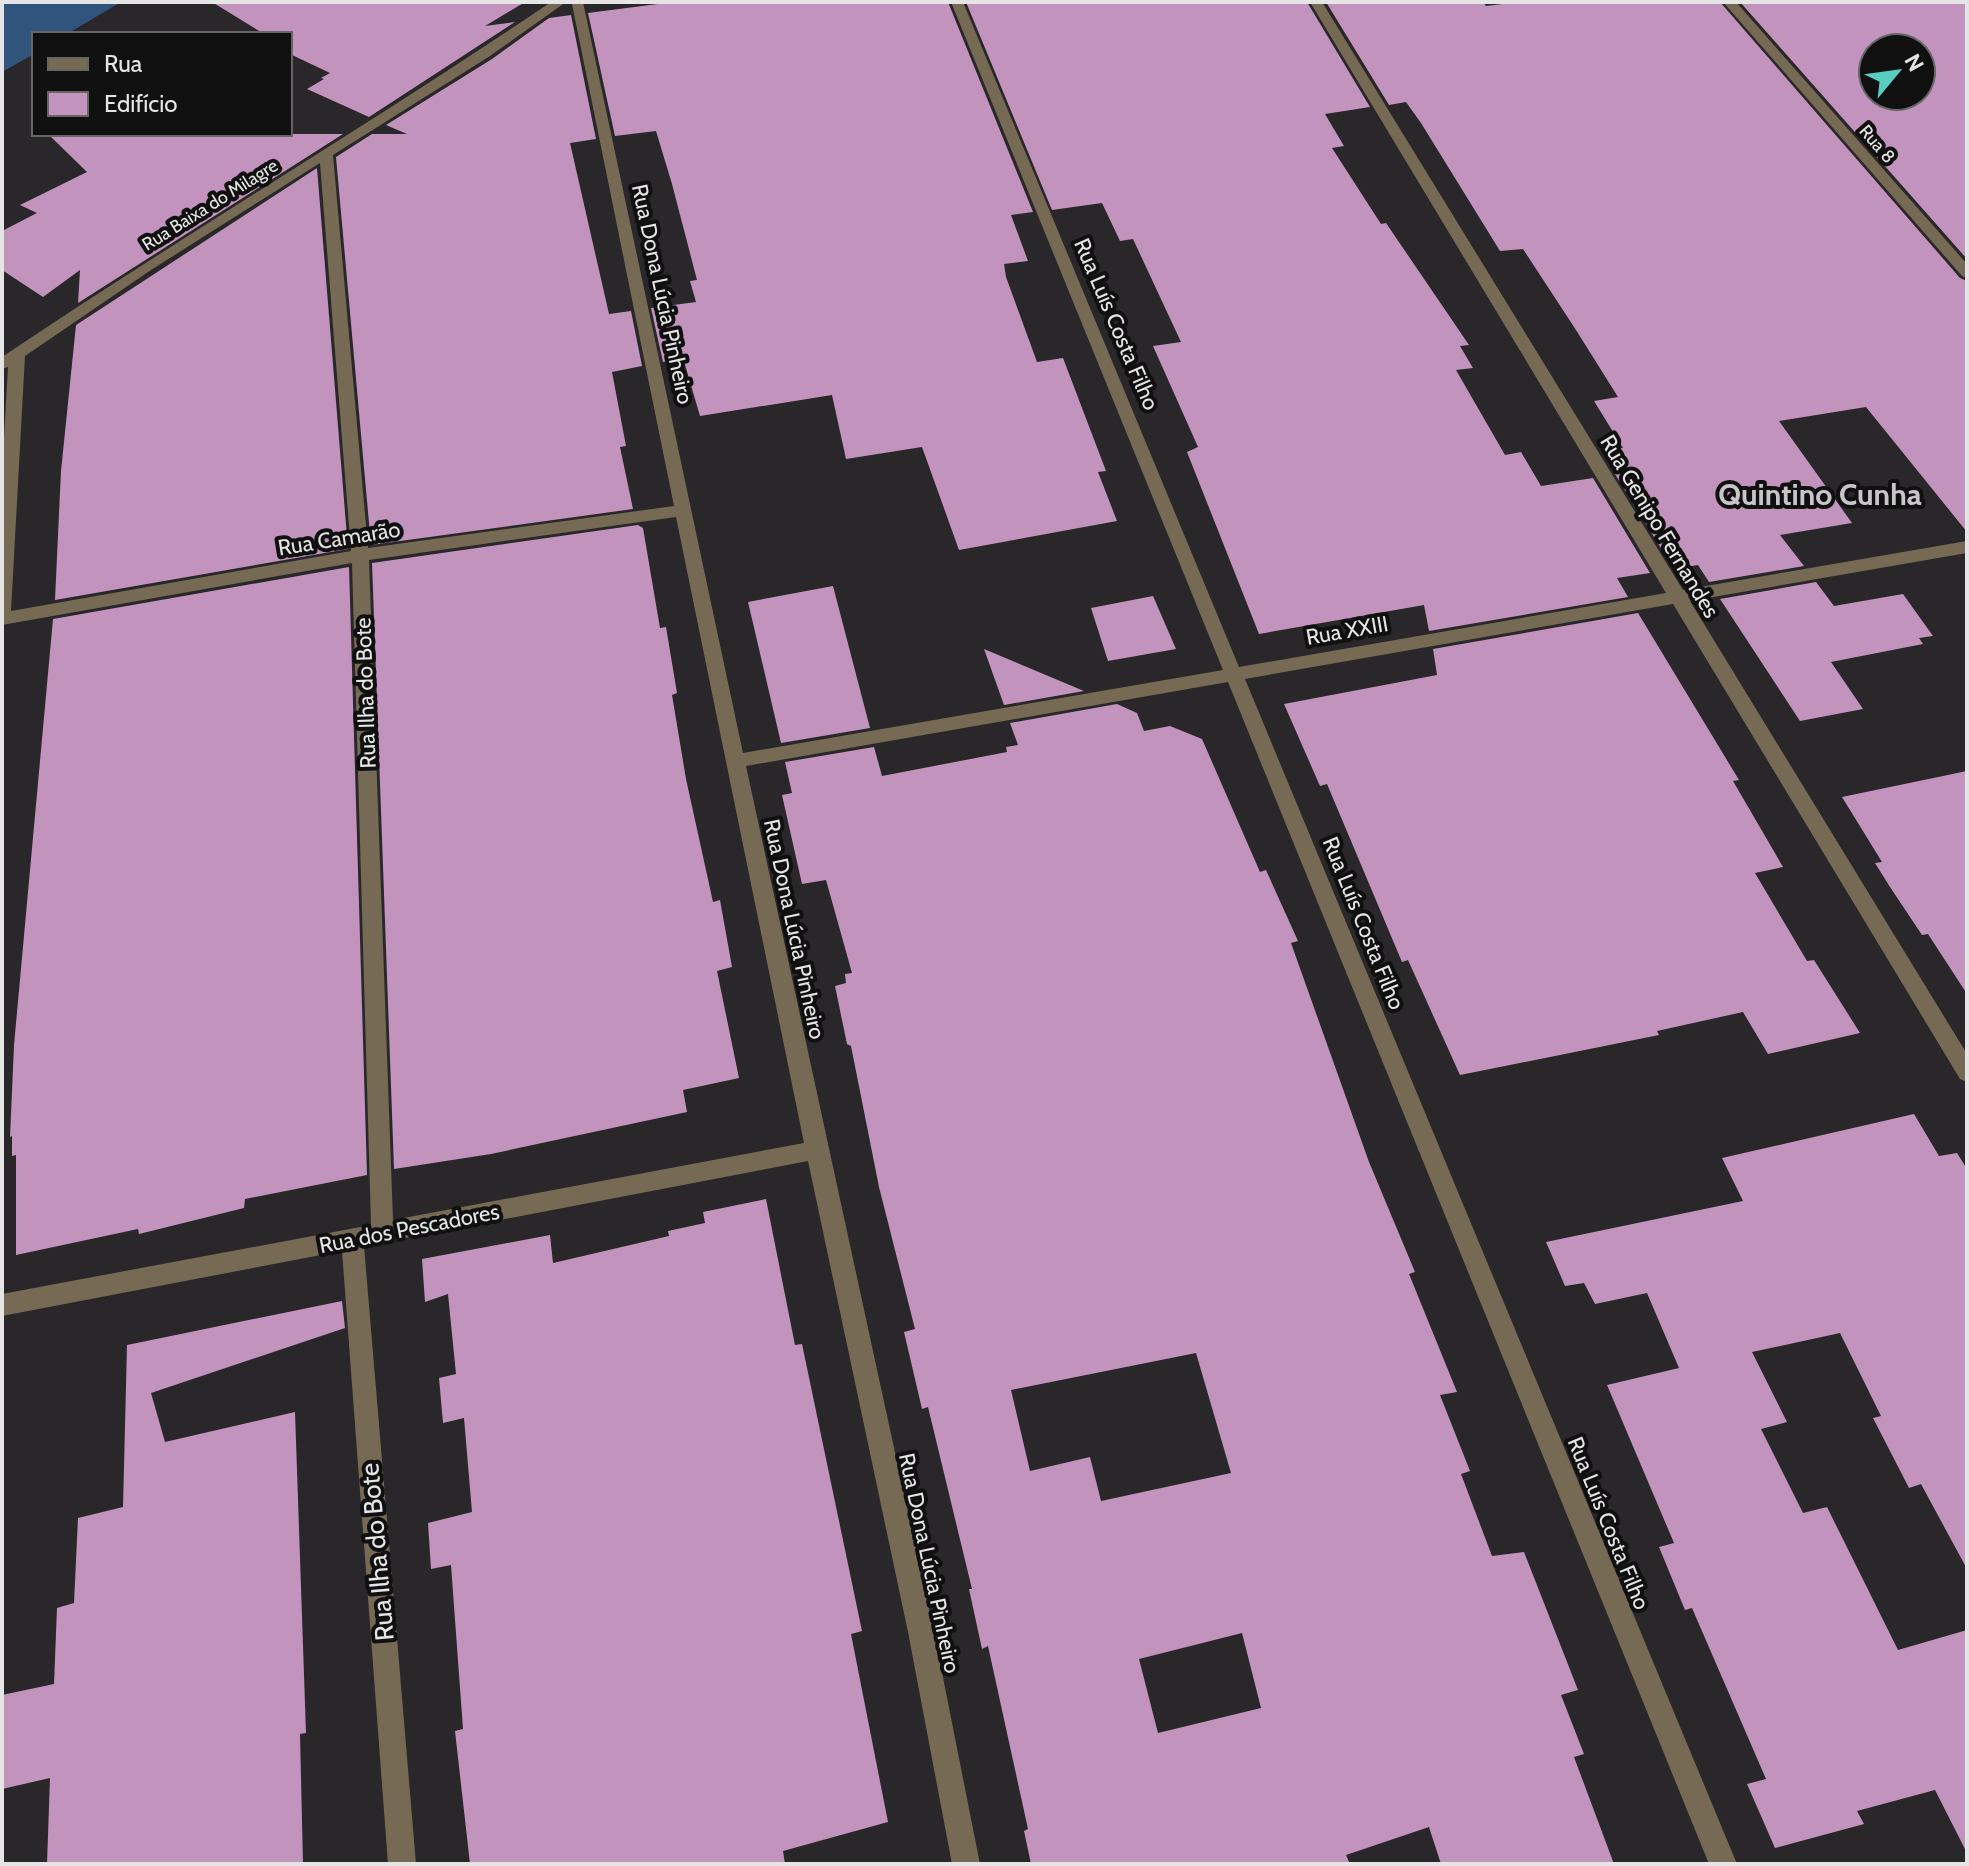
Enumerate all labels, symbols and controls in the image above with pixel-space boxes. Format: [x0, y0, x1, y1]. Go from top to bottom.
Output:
legend [32, 32, 292, 136]
north arrow [1857, 32, 1937, 112]
text: Rua [104, 49, 143, 78]
text: N [1898, 49, 1930, 76]
text: Edifício [104, 89, 178, 118]
street label: Rua 8 [1854, 120, 1900, 168]
street label: Rua Baixa do Milagre [138, 154, 282, 256]
street label: Rua Dona Lúcia Pinheiro [626, 182, 699, 407]
street label: Rua Luís Costa Filho [1068, 234, 1165, 414]
street label: Rua Genipo Fernandes [1594, 430, 1725, 623]
district label: Quintino Cunha [1718, 476, 1922, 513]
street label: Rua Camarão [276, 516, 402, 561]
street label: Rua XXIII [1304, 610, 1390, 651]
street label: Rua Ilha do Bote [349, 617, 382, 769]
street label: Rua Dona Lúcia Pinheiro [758, 817, 831, 1042]
street label: Rua Luís Costa Filho [1317, 833, 1410, 1013]
street label: Rua dos Pescadores [317, 1198, 501, 1259]
street label: Rua Luís Costa Filho [1562, 1433, 1655, 1613]
street label: Rua Dona Lúcia Pinheiro [893, 1451, 966, 1676]
street label: Rua Ilha do Bote [353, 1462, 401, 1642]

